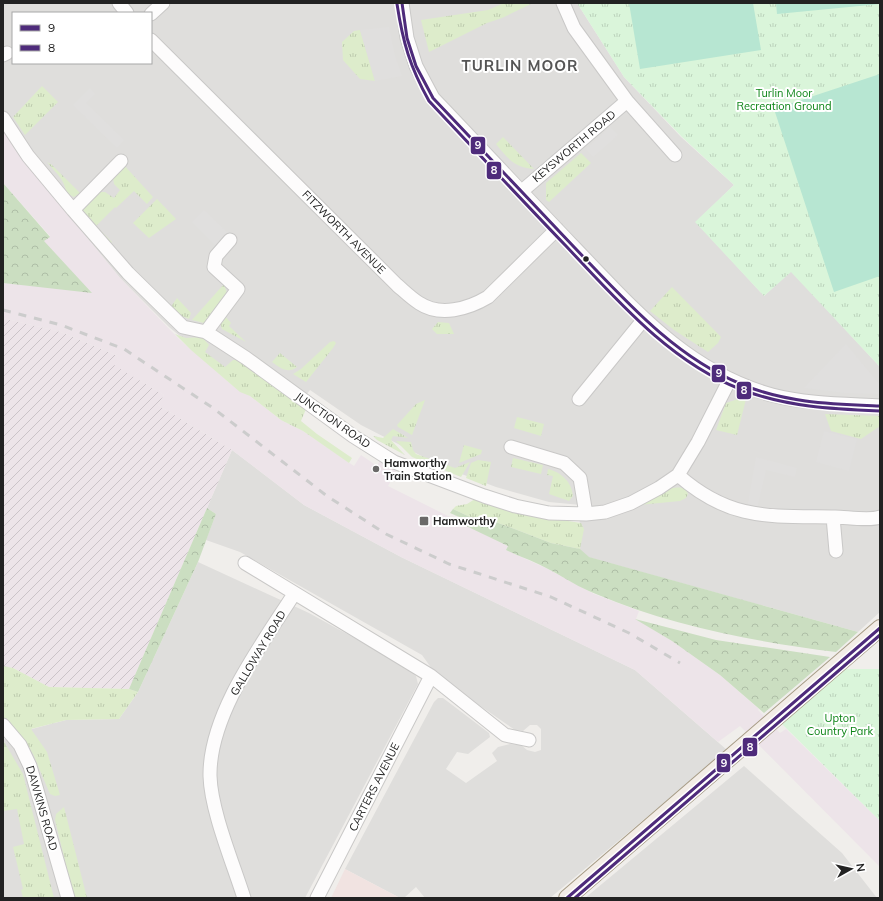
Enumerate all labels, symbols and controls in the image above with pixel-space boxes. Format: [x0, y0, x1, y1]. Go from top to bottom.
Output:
legend [12, 12, 152, 64]
text: 9 [48, 20, 55, 35]
text: 8 [48, 40, 55, 55]
district label: TURLIN MOOR [461, 56, 579, 75]
park label: Turlin Moor Recreation Ground [736, 86, 832, 113]
street label: KEYSWORTH ROAD [529, 107, 619, 185]
line badge: 9 [470, 136, 486, 155]
text: 9 [475, 138, 482, 152]
line badge: 8 [486, 161, 502, 180]
text: 8 [491, 163, 498, 177]
street label: FITZWORTH AVENUE [299, 187, 389, 277]
unlabelled marker [581, 254, 591, 264]
line badge: 9 [711, 364, 726, 383]
text: 9 [716, 366, 723, 380]
line badge: 8 [736, 381, 752, 400]
text: 8 [741, 383, 748, 397]
street label: JUNCTION ROAD [293, 389, 373, 451]
place label: Hamworthy Train Station [384, 456, 452, 483]
marker: Hamworthy Train Station [371, 464, 381, 474]
place label: Hamworthy [433, 514, 496, 528]
marker: Hamworthy [418, 515, 430, 527]
street label: GALLOWAY ROAD [227, 608, 289, 698]
park label: Upton Country Park [807, 711, 873, 738]
line badge: 8 [742, 737, 758, 757]
street label: CARTERS AVENUE [346, 740, 402, 834]
text: 8 [747, 740, 754, 754]
line badge: 9 [716, 753, 731, 773]
text: 9 [721, 756, 728, 770]
street label: DAWKINS ROAD [23, 764, 61, 852]
north arrow [831, 849, 871, 889]
text: N [853, 863, 868, 873]

